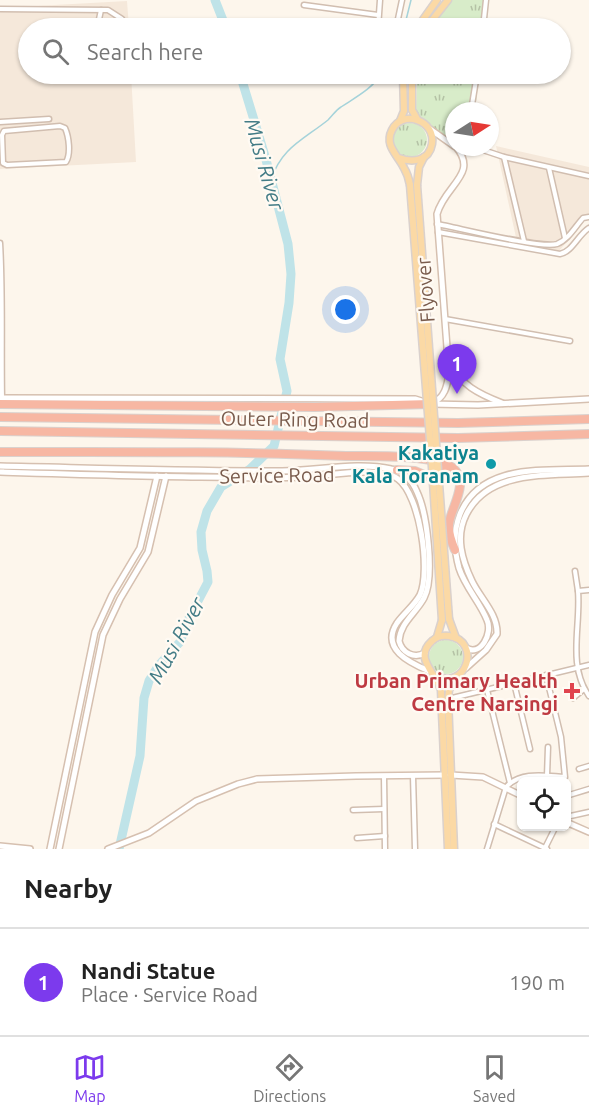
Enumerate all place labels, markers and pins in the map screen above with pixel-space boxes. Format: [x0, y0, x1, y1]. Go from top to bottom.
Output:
pin: 1 [438, 344, 476, 394]
place label: Kakatiya Kala Toranam [352, 441, 479, 487]
marker: Kakatiya Kala Toranam [484, 457, 498, 471]
place label: Urban Primary Health Centre Narsingi [355, 669, 558, 715]
marker: Urban Primary Health Centre Narsingi [563, 682, 581, 700]

